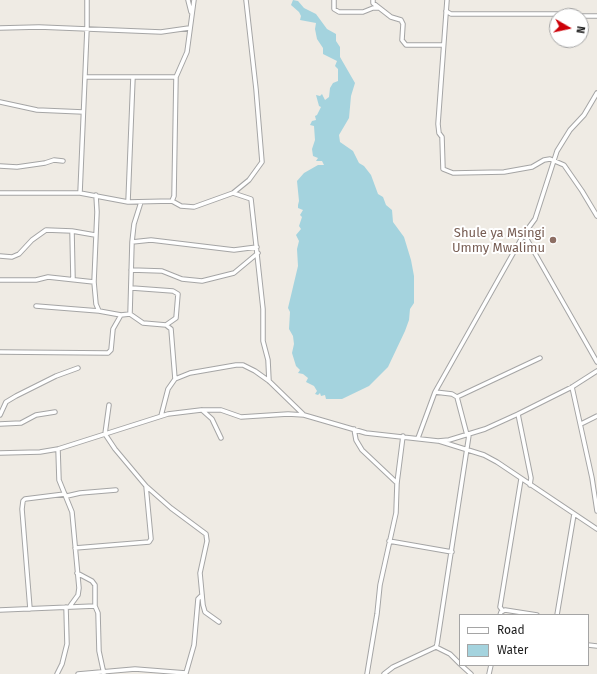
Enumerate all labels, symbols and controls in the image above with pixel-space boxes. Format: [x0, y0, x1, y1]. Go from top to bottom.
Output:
north arrow [549, 8, 589, 48]
text: N [573, 25, 587, 34]
place label: Shule ya Msingi Ummy Mwalimu [452, 225, 545, 256]
marker: Shule ya Msingi Ummy Mwalimu [548, 235, 558, 245]
legend [459, 614, 589, 666]
text: Road [497, 623, 525, 637]
text: Water [497, 643, 528, 657]

